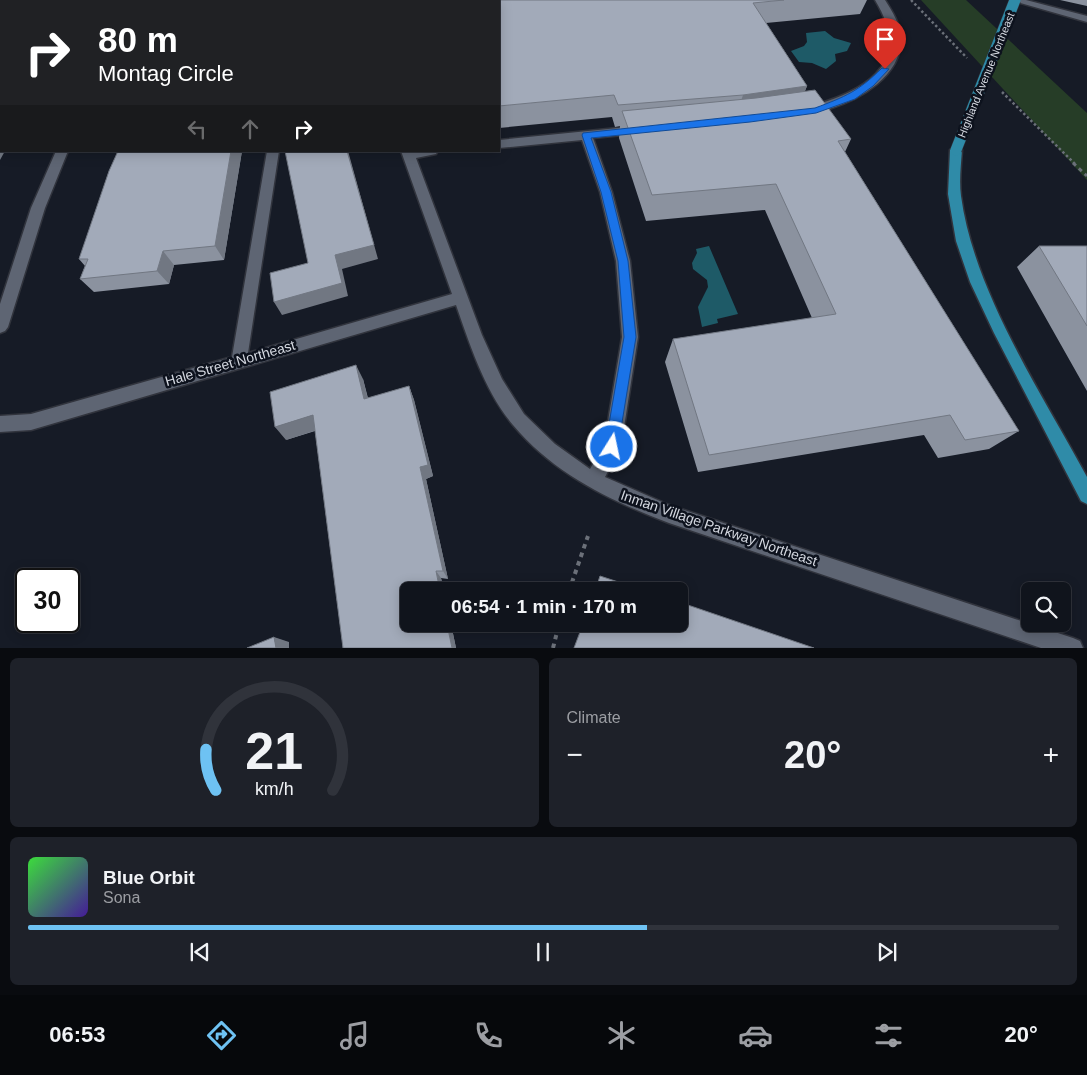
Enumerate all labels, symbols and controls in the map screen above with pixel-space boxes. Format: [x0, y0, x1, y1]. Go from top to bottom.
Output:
street label: Highland Avenue Northeast [955, 11, 1017, 139]
pin [864, 18, 906, 69]
icon: right [15, 20, 80, 85]
text: 80 m [98, 20, 178, 59]
icon: arrive [871, 25, 899, 53]
text: Montag Circle [98, 61, 234, 86]
icon: left [183, 115, 211, 143]
icon: ahead [236, 115, 264, 143]
icon: right [289, 115, 317, 143]
street label: Hale Street Northeast [163, 337, 297, 389]
position arrow [585, 420, 637, 472]
street label: Inman Village Parkway Northeast [619, 487, 819, 569]
speed limit sign: 30 [15, 568, 80, 633]
map controls [1021, 582, 1071, 632]
button: search [1021, 582, 1071, 632]
text: 06:54 · 1 min · 170 m [451, 596, 637, 617]
text: Climate [567, 709, 621, 726]
text: 21 [245, 722, 303, 780]
text: 20° [784, 734, 841, 776]
text: − [567, 739, 583, 770]
text: + [1043, 739, 1059, 770]
text: km/h [255, 779, 294, 799]
text: Blue Orbit [103, 867, 195, 888]
text: Sona [103, 889, 140, 906]
icon: previous [186, 938, 214, 966]
icon: pause [529, 938, 557, 966]
icon: next [873, 938, 901, 966]
icon: directions [204, 1018, 239, 1053]
icon: music [337, 1018, 372, 1053]
icon: phone [471, 1018, 506, 1053]
icon: climate [604, 1018, 639, 1053]
icon: car [738, 1018, 773, 1053]
icon: filters [871, 1018, 906, 1053]
text: 06:53 [49, 1022, 105, 1047]
text: 20° [1004, 1022, 1038, 1047]

